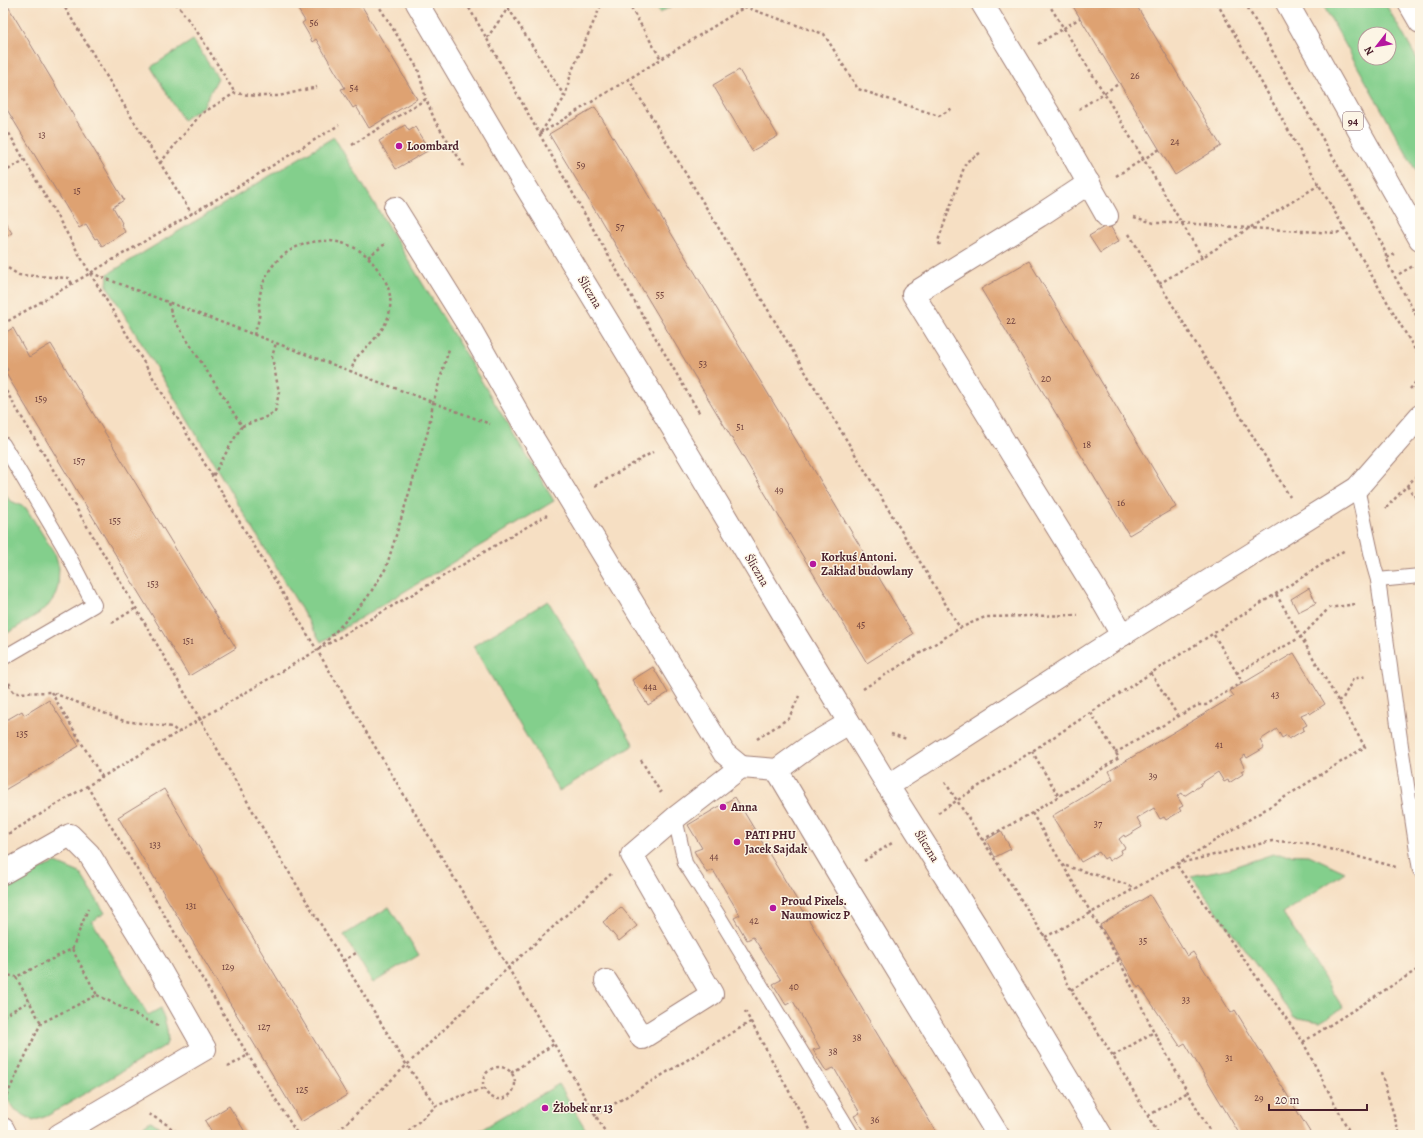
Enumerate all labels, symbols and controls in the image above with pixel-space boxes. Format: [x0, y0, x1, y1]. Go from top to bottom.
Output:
house number: 56 [310, 16, 319, 29]
north arrow [1357, 26, 1397, 66]
text: N [1360, 44, 1377, 58]
house number: 26 [1130, 69, 1140, 82]
house number: 54 [350, 81, 359, 94]
road number: 94 [1343, 112, 1363, 130]
house number: 13 [38, 128, 46, 141]
house number: 24 [1170, 135, 1180, 148]
place label: Loombard [407, 138, 460, 154]
marker: Loombard [394, 141, 404, 151]
house number: 59 [577, 158, 586, 171]
house number: 15 [73, 184, 81, 197]
house number: 57 [616, 220, 625, 233]
street label: Śliczna [574, 273, 606, 312]
house number: 55 [656, 288, 664, 301]
house number: 22 [1006, 314, 1016, 327]
house number: 53 [699, 357, 707, 370]
house number: 20 [1041, 372, 1051, 385]
house number: 159 [35, 392, 48, 405]
house number: 51 [736, 420, 744, 433]
house number: 18 [1083, 438, 1091, 451]
house number: 157 [73, 454, 86, 467]
house number: 49 [774, 483, 784, 496]
house number: 16 [1117, 496, 1125, 509]
house number: 155 [109, 514, 121, 527]
place label: Korkuś Antoni. Zakład budowlany [821, 549, 913, 579]
street label: Śliczna [741, 551, 773, 590]
marker: Korkuś Antoni. Zakład budowlany [808, 559, 818, 569]
house number: 153 [147, 577, 159, 590]
house number: 45 [857, 618, 865, 631]
house number: 151 [182, 634, 194, 647]
house number: 44a [643, 680, 657, 693]
house number: 43 [1271, 688, 1279, 701]
house number: 135 [16, 727, 28, 740]
house number: 41 [1215, 738, 1224, 751]
house number: 39 [1149, 769, 1158, 782]
place label: Anna [730, 799, 758, 815]
marker: Anna [718, 802, 728, 812]
house number: 37 [1094, 817, 1103, 830]
place label: PATI PHU Jacek Sajdak [745, 827, 808, 857]
street label: Śliczna [911, 827, 943, 866]
marker: PATI PHU Jacek Sajdak [732, 837, 742, 847]
house number: 133 [149, 838, 161, 851]
house number: 44 [709, 850, 719, 863]
place label: Proud Pixels. Naumowicz P [781, 893, 850, 923]
house number: 131 [186, 899, 197, 912]
marker: Proud Pixels. Naumowicz P [768, 903, 778, 913]
house number: 42 [749, 914, 759, 927]
house number: 35 [1139, 934, 1147, 947]
house number: 129 [222, 960, 235, 973]
house number: 40 [789, 980, 799, 993]
house number: 33 [1182, 993, 1190, 1006]
house number: 127 [258, 1020, 271, 1033]
house number: 38 [852, 1031, 862, 1044]
house number: 38 [828, 1045, 838, 1058]
house number: 31 [1225, 1051, 1233, 1064]
house number: 125 [296, 1083, 308, 1096]
scale bar [1269, 1086, 1367, 1112]
house number: 29 [1254, 1091, 1264, 1104]
text: 20 m [1275, 1092, 1299, 1108]
place label: Żłobek nr 13 [553, 1100, 613, 1116]
marker: Żłobek nr 13 [540, 1103, 550, 1113]
house number: 36 [871, 1113, 880, 1126]

